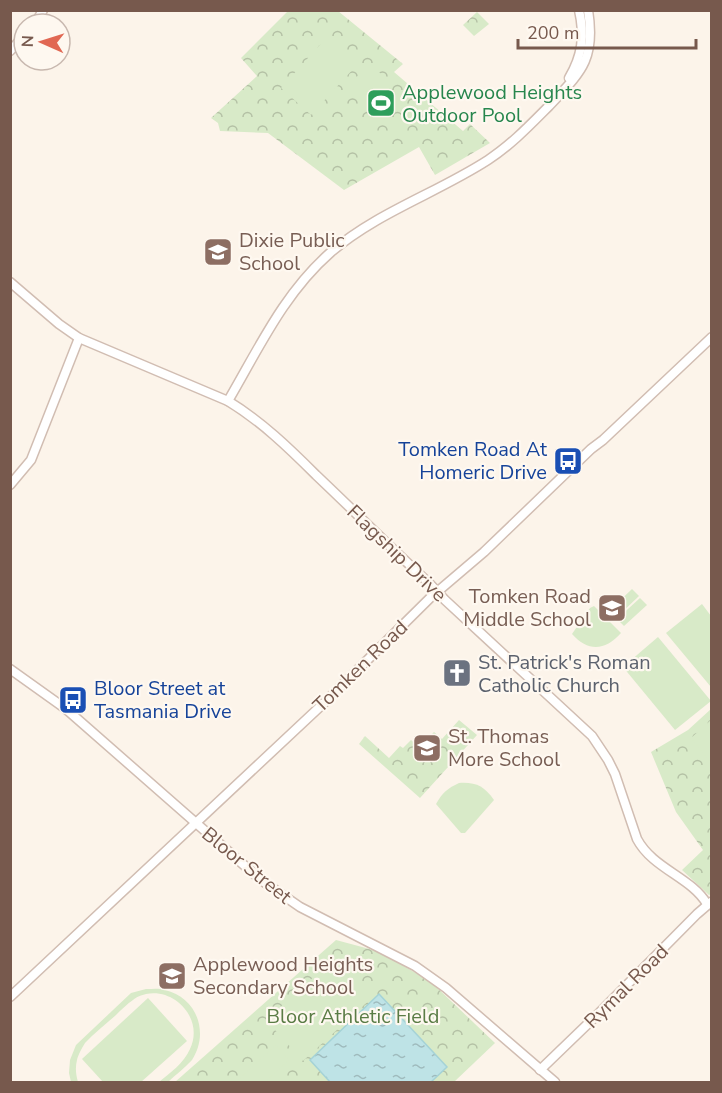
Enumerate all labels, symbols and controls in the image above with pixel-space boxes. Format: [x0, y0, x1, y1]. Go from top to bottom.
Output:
north arrow [12, 12, 72, 72]
scale bar [518, 12, 696, 50]
text: 200 m [527, 21, 579, 45]
text: N [17, 35, 39, 48]
place label: Applewood Heights Outdoor Pool [402, 79, 582, 129]
sports icon: Applewood Heights Outdoor Pool [365, 87, 397, 119]
place label: Dixie Public School [239, 227, 345, 277]
school or university icon: Dixie Public School [202, 236, 234, 268]
place label: Tomken Road At Homeric Drive [398, 436, 548, 486]
bus stop icon: Tomken Road At Homeric Drive [552, 445, 584, 477]
street label: Flagship Drive [341, 499, 452, 608]
place label: Tomken Road Middle School [463, 583, 591, 633]
school or university icon: Tomken Road Middle School [596, 592, 628, 624]
street label: Tomken Road [307, 614, 414, 719]
place label: St. Patrick's Roman Catholic Church [478, 649, 651, 699]
church icon: St. Patrick's Roman Catholic Church [441, 657, 473, 689]
place label: Bloor Street at Tasmania Drive [94, 675, 232, 725]
bus stop icon: Bloor Street at Tasmania Drive [57, 684, 89, 716]
place label: St. Thomas More School [448, 723, 560, 773]
school or university icon: St. Thomas More School [411, 732, 443, 764]
street label: Bloor Street [196, 821, 298, 911]
street label: Rymal Road [578, 938, 674, 1034]
place label: Applewood Heights Secondary School [193, 951, 373, 1001]
school or university icon: Applewood Heights Secondary School [156, 960, 188, 992]
park label: Bloor Athletic Field [267, 1003, 439, 1030]

